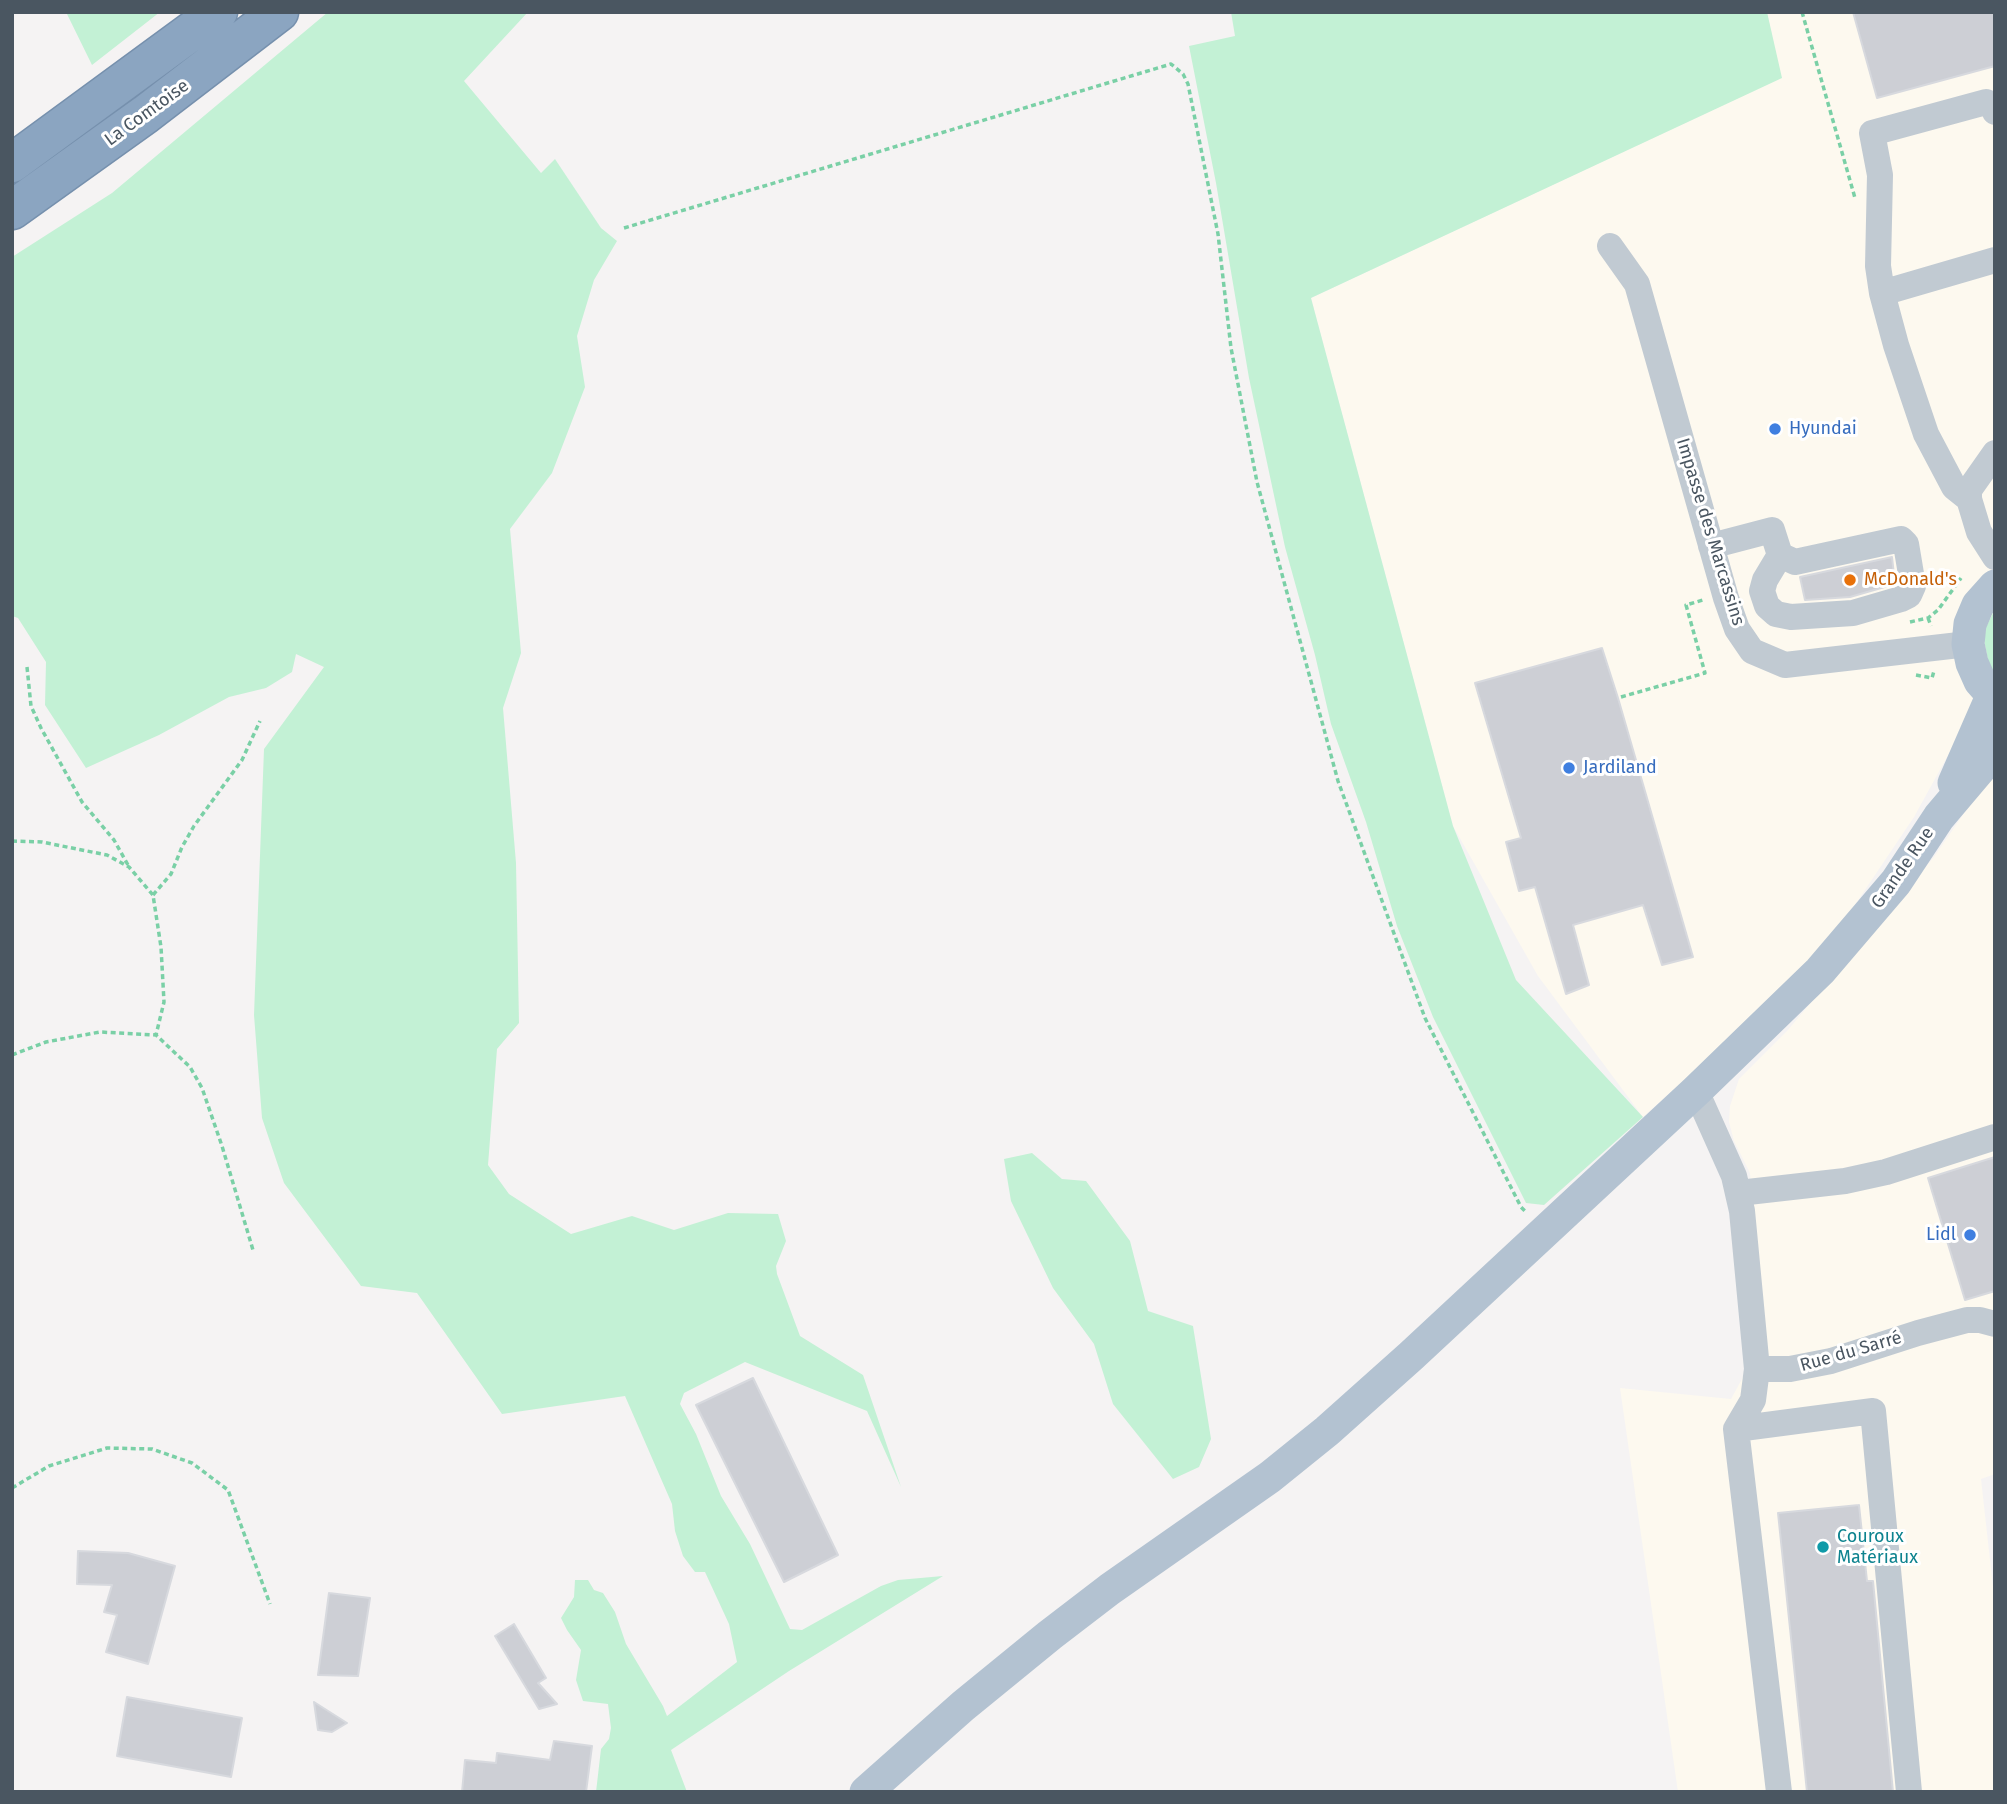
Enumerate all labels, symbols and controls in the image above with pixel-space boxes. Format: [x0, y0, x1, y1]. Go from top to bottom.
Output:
street label: La Comtoise [101, 75, 193, 151]
place label: Hyundai [1789, 418, 1857, 440]
marker: Hyundai [1767, 421, 1783, 437]
street label: Impasse des Marcassins [1671, 436, 1749, 628]
place label: McDonald's [1864, 569, 1957, 591]
marker: McDonald's [1842, 572, 1858, 588]
place label: Jardiland [1583, 757, 1657, 779]
marker: Jardiland [1561, 760, 1577, 776]
street label: Grande Rue [1867, 823, 1939, 913]
place label: Lidl [1926, 1224, 1956, 1246]
marker: Lidl [1962, 1227, 1978, 1243]
street label: Rue du Sarré [1798, 1327, 1904, 1377]
place label: Couroux Matériaux [1837, 1526, 1918, 1568]
marker: Couroux Matériaux [1815, 1539, 1831, 1555]

